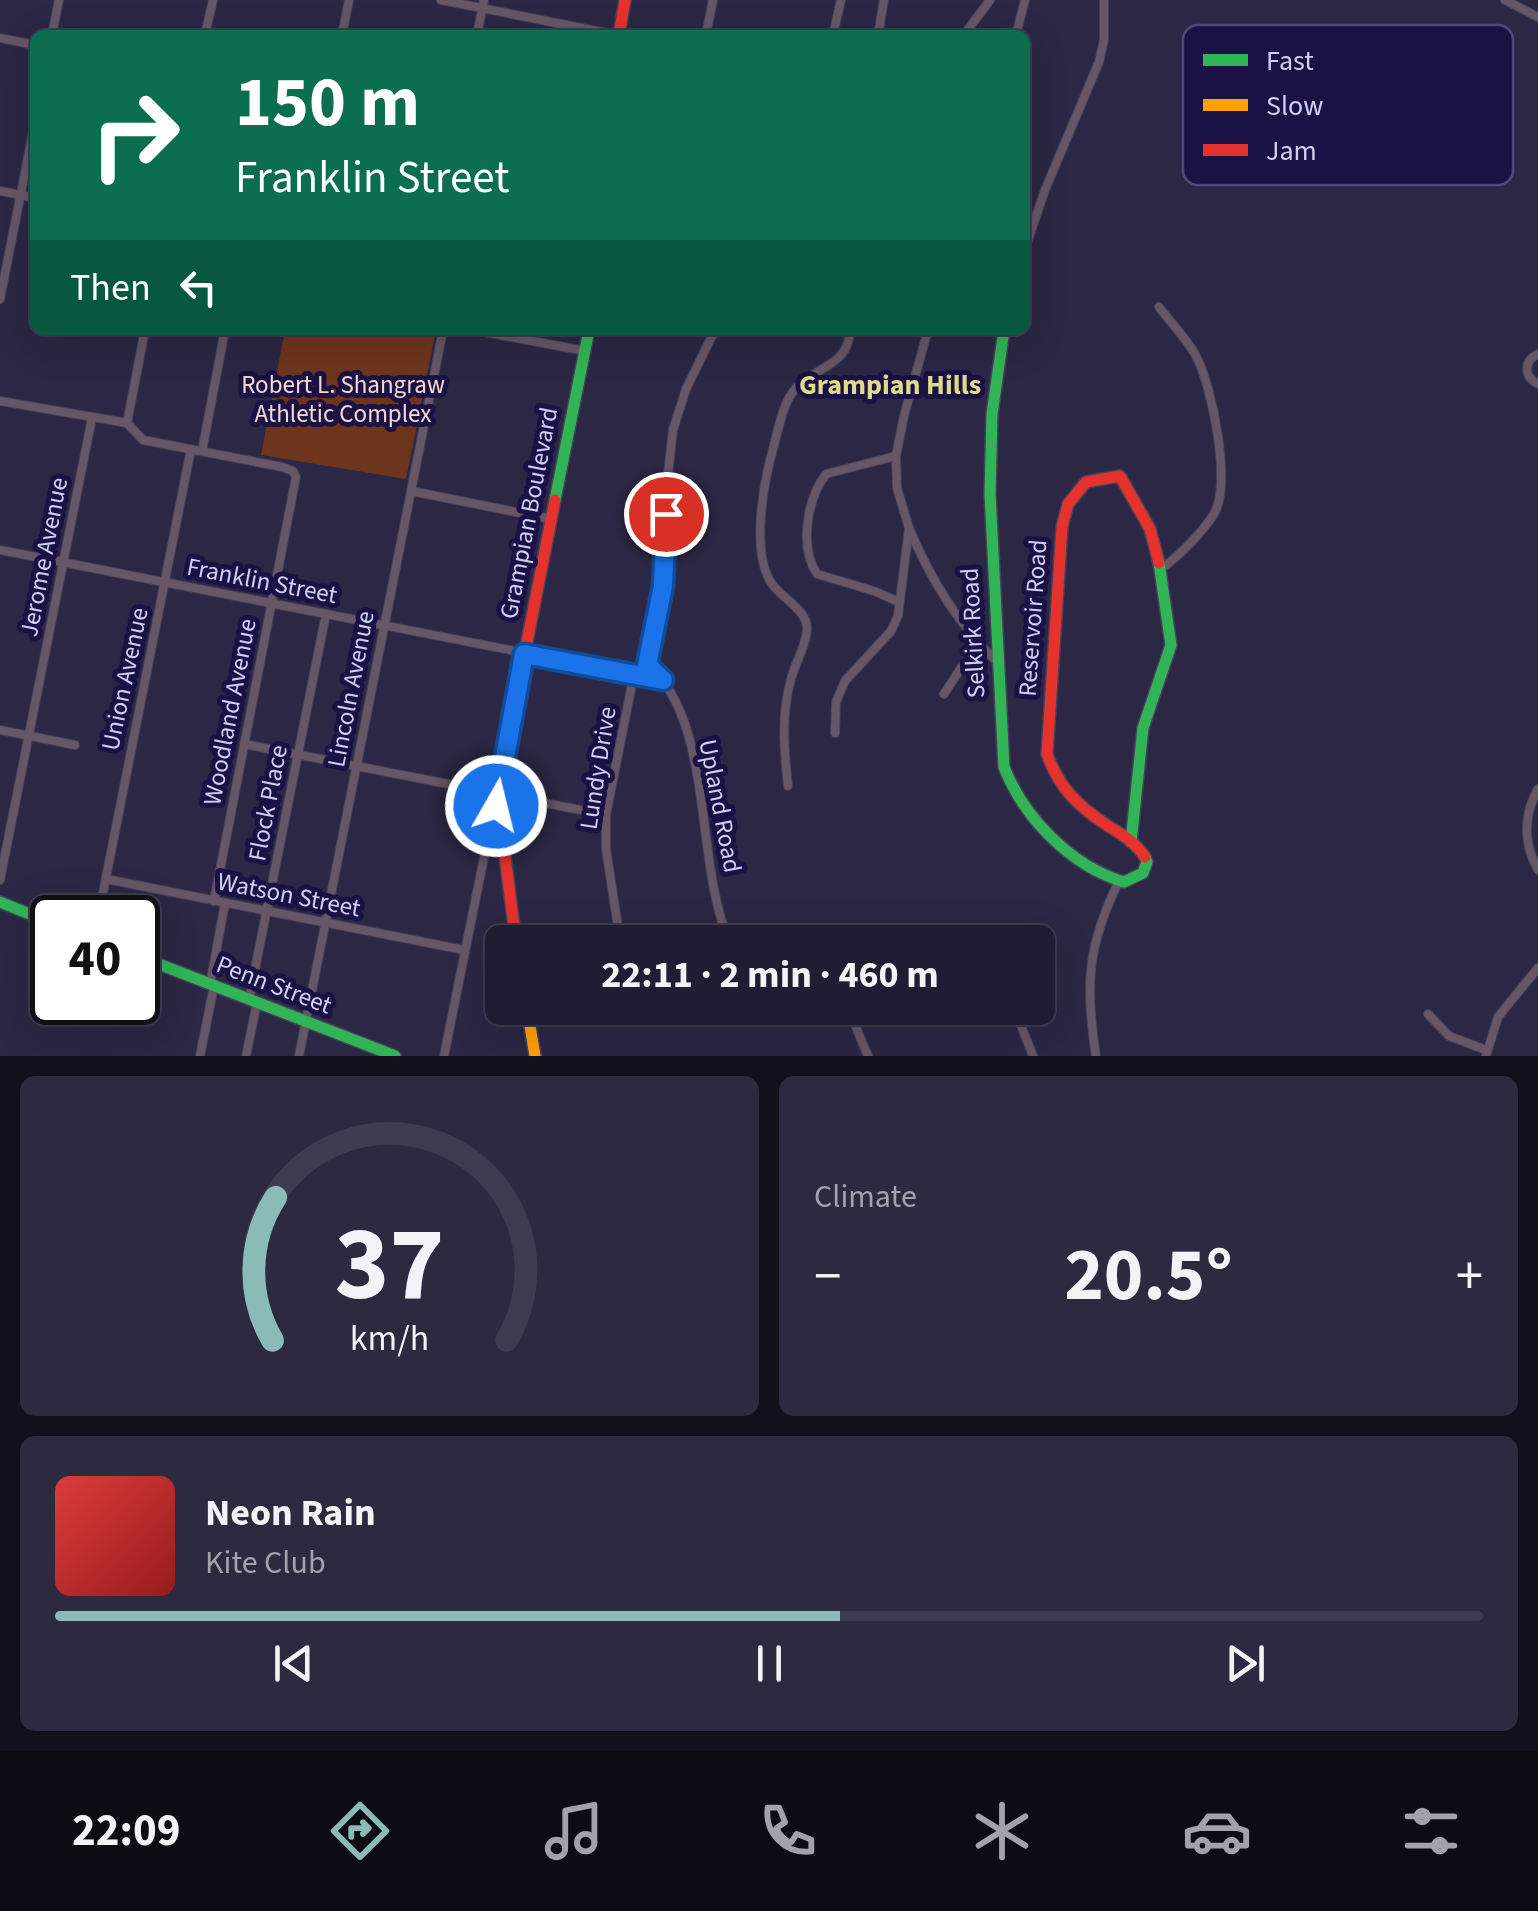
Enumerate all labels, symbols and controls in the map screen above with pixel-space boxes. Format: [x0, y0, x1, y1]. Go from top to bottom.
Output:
legend [1183, 25, 1513, 185]
text: Fast [1266, 41, 1314, 81]
text: 150 m [235, 53, 420, 153]
icon: right [70, 70, 200, 200]
text: Slow [1266, 86, 1323, 126]
text: Jam [1266, 131, 1317, 171]
text: Franklin Street [235, 146, 509, 210]
icon: left [171, 260, 226, 315]
text: Then [70, 261, 151, 315]
district label: Grampian Hills [799, 365, 981, 405]
park label: Robert L. Shangraw Athletic Complex [241, 367, 445, 432]
street label: Grampian Boulevard [491, 404, 567, 622]
pin [624, 472, 709, 557]
street label: Jerome Avenue [11, 474, 77, 640]
icon: arrive [639, 487, 694, 542]
street label: Reservoir Road [1010, 538, 1056, 698]
street label: Franklin Street [184, 549, 341, 613]
street label: Selkirk Road [952, 567, 994, 699]
street label: Union Avenue [92, 604, 158, 754]
street label: Lincoln Avenue [318, 608, 384, 770]
street label: Woodland Avenue [194, 616, 266, 808]
street label: Lundy Drive [571, 704, 625, 832]
street label: Upland Road [689, 736, 751, 876]
street label: Flock Place [239, 742, 297, 864]
position arrow [444, 754, 548, 858]
street label: Watson Street [214, 863, 364, 927]
speed limit sign: 40 [30, 895, 160, 1025]
street label: Penn Street [211, 947, 337, 1024]
text: 22:11 · 2 min · 460 m [601, 948, 939, 1002]
text: Climate [814, 1174, 917, 1220]
text: 37 [335, 1192, 444, 1340]
text: 20.5° [1064, 1222, 1233, 1329]
text: − [814, 1238, 841, 1316]
text: + [1456, 1238, 1483, 1316]
text: km/h [350, 1313, 429, 1364]
text: Neon Rain [205, 1486, 376, 1540]
text: Kite Club [205, 1540, 326, 1586]
icon: previous [266, 1636, 321, 1691]
icon: pause [742, 1636, 797, 1691]
icon: next [1218, 1636, 1273, 1691]
icon: directions [325, 1796, 395, 1866]
icon: music [539, 1796, 609, 1866]
icon: phone [753, 1796, 823, 1866]
icon: climate [967, 1796, 1037, 1866]
icon: car [1182, 1796, 1252, 1866]
icon: filters [1396, 1796, 1466, 1866]
text: 22:09 [72, 1799, 181, 1863]

